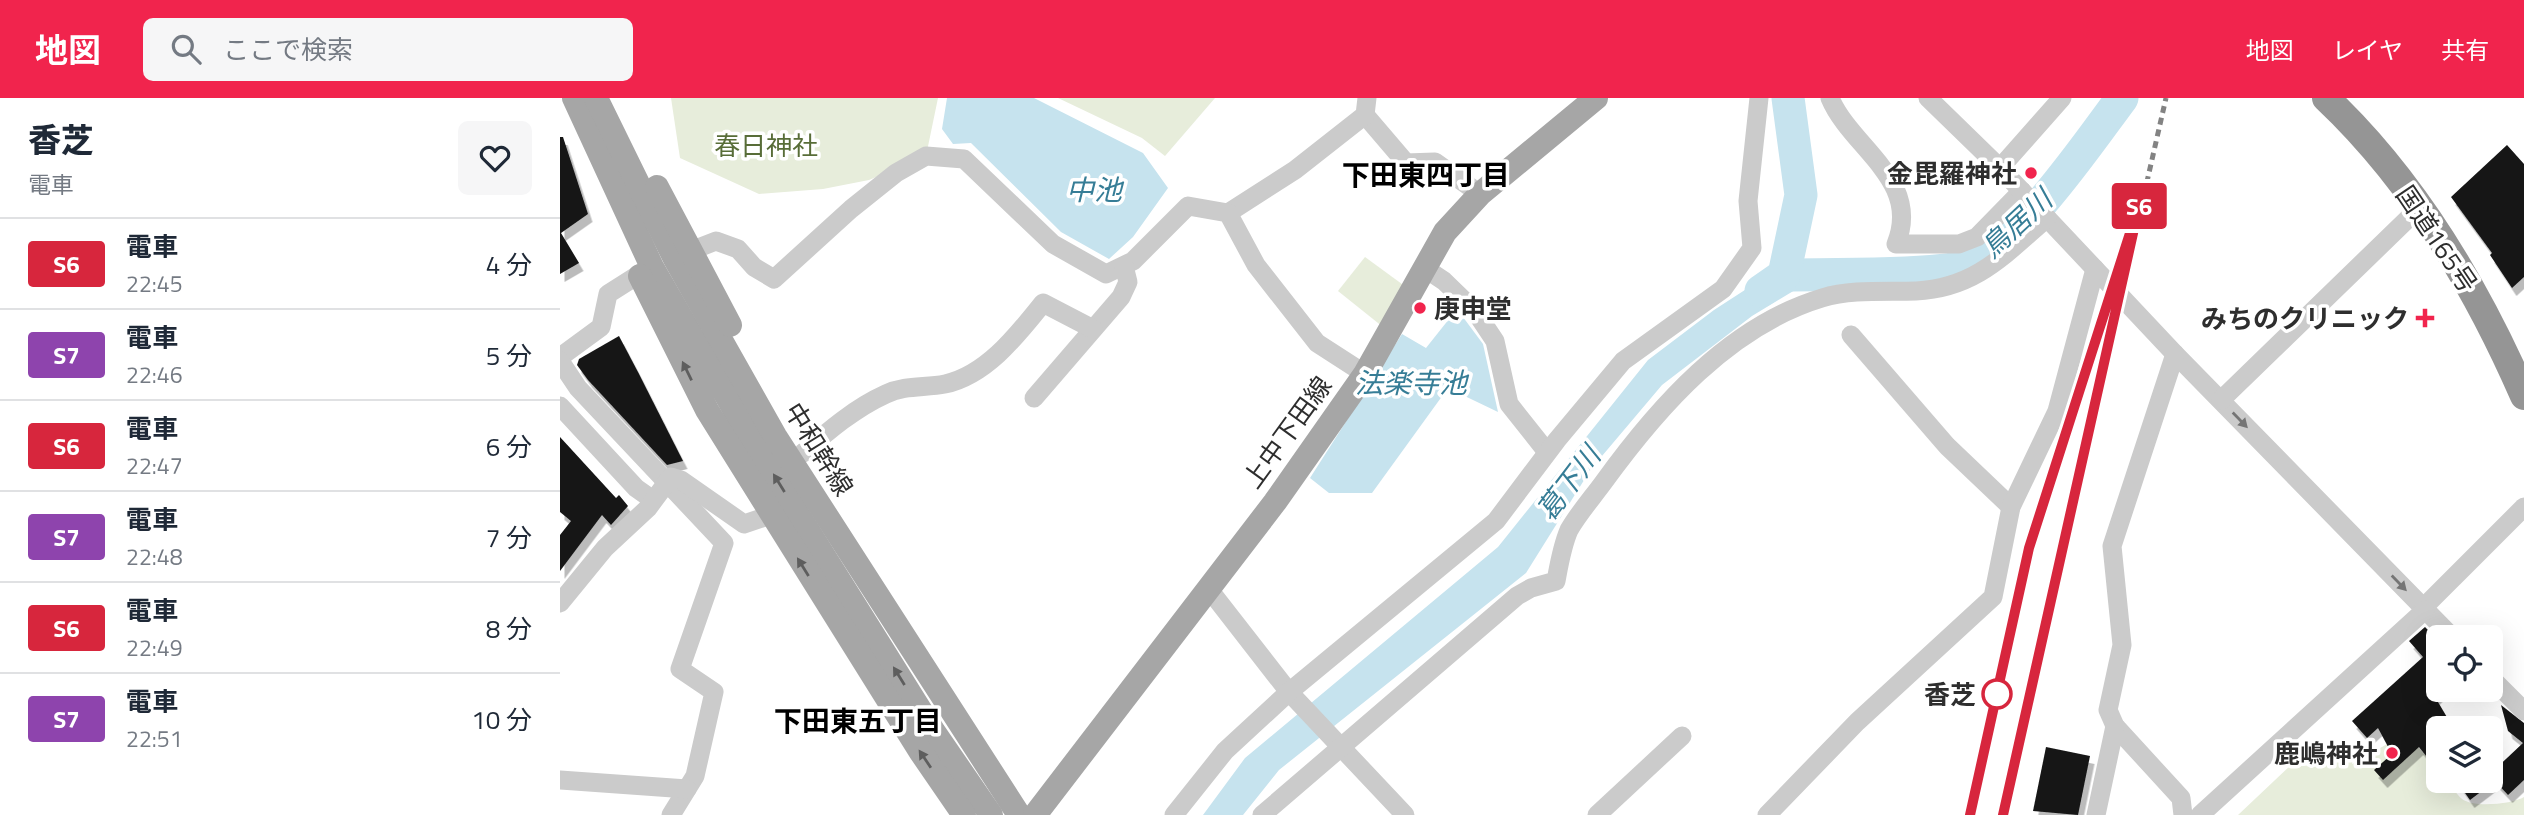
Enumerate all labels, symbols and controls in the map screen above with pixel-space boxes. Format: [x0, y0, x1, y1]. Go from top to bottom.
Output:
search box [143, 18, 633, 81]
text: 地図 [35, 25, 101, 75]
icon: search [167, 30, 205, 68]
text: ここで検索 [223, 30, 353, 69]
text: 地図 [2246, 32, 2294, 68]
text: レイヤ [2332, 32, 2403, 68]
text: 共有 [2441, 32, 2489, 68]
text: 香芝 [28, 115, 94, 165]
button: heart [458, 121, 532, 195]
park label: 春日神社 [714, 126, 818, 165]
district label: 下田東四丁目 [1342, 153, 1510, 196]
place label: 金毘羅神社 [1887, 154, 2017, 193]
marker: 金毘羅神社 [2023, 165, 2039, 181]
text: 電車 [28, 167, 74, 202]
water label: 中池 [1066, 168, 1125, 211]
water label: 鳥居川 [1971, 177, 2064, 267]
street label: 国道165号 [2387, 178, 2487, 300]
line badge: S6 [2108, 183, 2170, 229]
text: S6 [2126, 188, 2152, 224]
text: 電車 [126, 227, 178, 266]
text: 4 分 [486, 245, 532, 284]
text: S6 [53, 246, 80, 282]
text: 22:45 [126, 266, 183, 301]
place label: 庚申堂 [1434, 289, 1512, 328]
place label: みちのクリニック [2201, 299, 2409, 338]
marker: 庚申堂 [1412, 300, 1428, 316]
marker: みちのクリニック [2415, 308, 2435, 328]
text: 電車 [126, 318, 178, 357]
text: 5 分 [486, 336, 532, 375]
text: S7 [53, 337, 80, 373]
text: 22:46 [126, 357, 183, 392]
one-way arrow [682, 361, 693, 381]
water label: 法楽寺池 [1355, 361, 1470, 404]
street label: 上中下田線 [1233, 368, 1341, 496]
street label: 中和幹線 [775, 395, 863, 503]
text: 電車 [126, 409, 178, 448]
one-way arrow [2232, 412, 2248, 428]
text: 6 分 [486, 427, 532, 466]
text: S6 [53, 428, 80, 464]
water label: 葛下川 [1526, 434, 1612, 529]
text: 22:47 [126, 448, 183, 483]
one-way arrow [772, 474, 785, 493]
text: 電車 [126, 500, 178, 539]
text: 7 分 [486, 518, 532, 557]
text: S7 [53, 519, 80, 555]
text: 22:48 [126, 539, 183, 574]
one-way arrow [797, 557, 810, 576]
one-way arrow [2390, 574, 2406, 591]
text: 電車 [126, 591, 178, 630]
text: 8 分 [486, 609, 532, 648]
text: S6 [53, 610, 80, 646]
map controls [2426, 625, 2503, 793]
button: locate [2426, 625, 2503, 702]
text: 22:49 [126, 630, 183, 665]
one-way arrow [893, 667, 906, 686]
place label: 香芝 [1924, 675, 1976, 714]
marker: 香芝 [1982, 679, 2012, 709]
text: 電車 [126, 682, 178, 721]
district label: 下田東五丁目 [774, 699, 942, 742]
text: 10 分 [471, 700, 532, 739]
text: S7 [53, 701, 80, 737]
button: layers [2426, 716, 2503, 793]
text: 22:51 [126, 721, 183, 756]
place label: 鹿嶋神社 [2274, 734, 2378, 773]
marker: 鹿嶋神社 [2384, 745, 2400, 761]
one-way arrow [918, 750, 932, 768]

